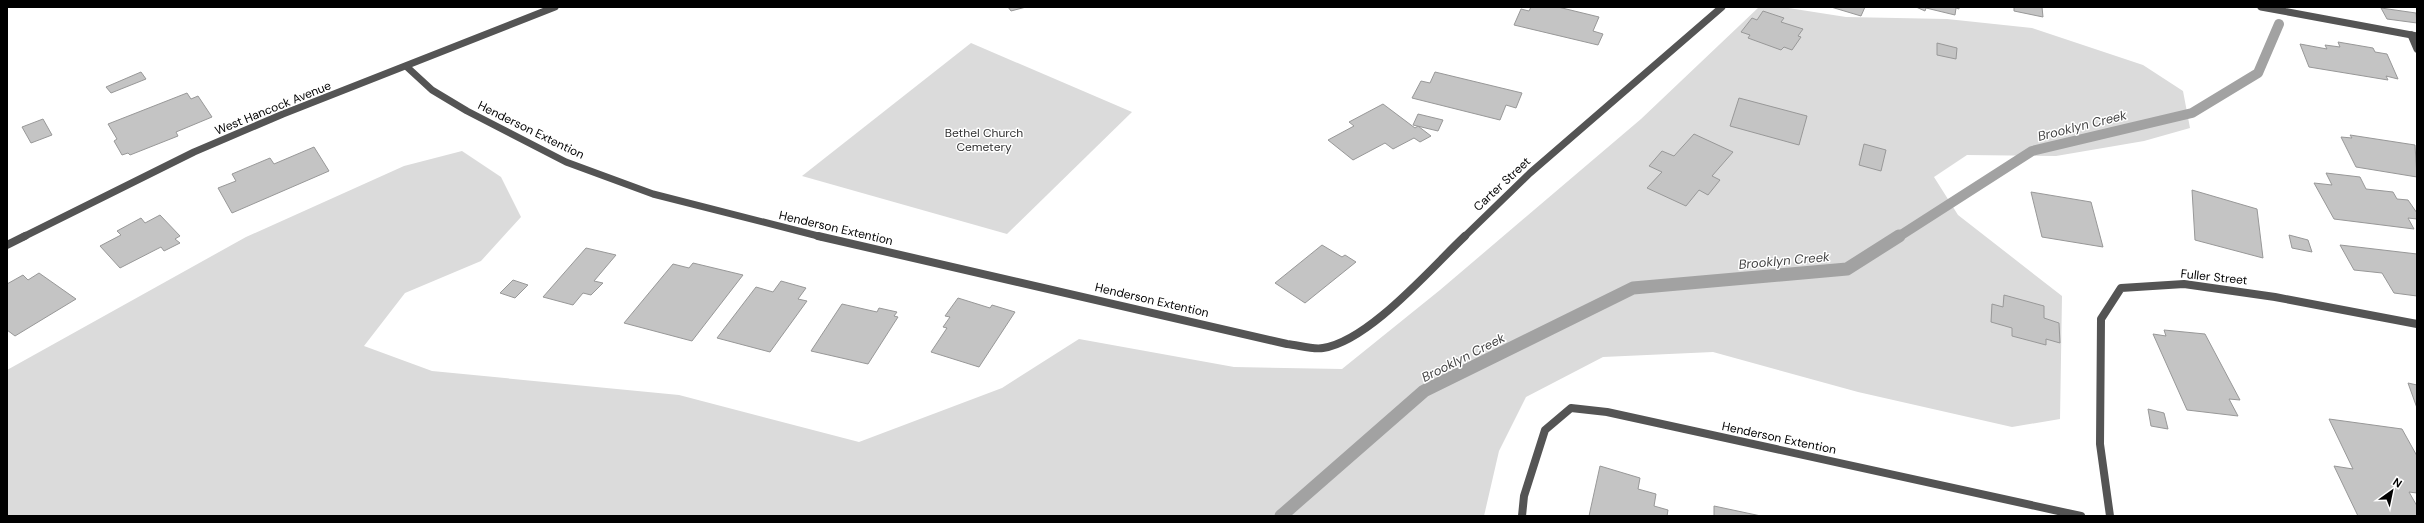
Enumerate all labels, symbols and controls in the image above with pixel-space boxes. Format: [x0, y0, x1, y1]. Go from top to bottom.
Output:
street label: West Hancock Avenue [213, 77, 334, 139]
street label: Henderson Extention [475, 97, 587, 163]
water label: Brooklyn Creek [2036, 106, 2129, 145]
park label: Bethel Church Cemetery [945, 125, 1023, 155]
street label: Carter Street [1470, 153, 1534, 215]
street label: Henderson Extention [777, 207, 895, 249]
water label: Brooklyn Creek [1738, 248, 1831, 273]
street label: Fuller Street [2180, 266, 2248, 288]
street label: Henderson Extention [1093, 279, 1211, 321]
water label: Brooklyn Creek [1419, 329, 1508, 386]
street label: Henderson Extention [1720, 418, 1838, 458]
north arrow [2372, 471, 2412, 511]
text: N [2390, 475, 2405, 491]

